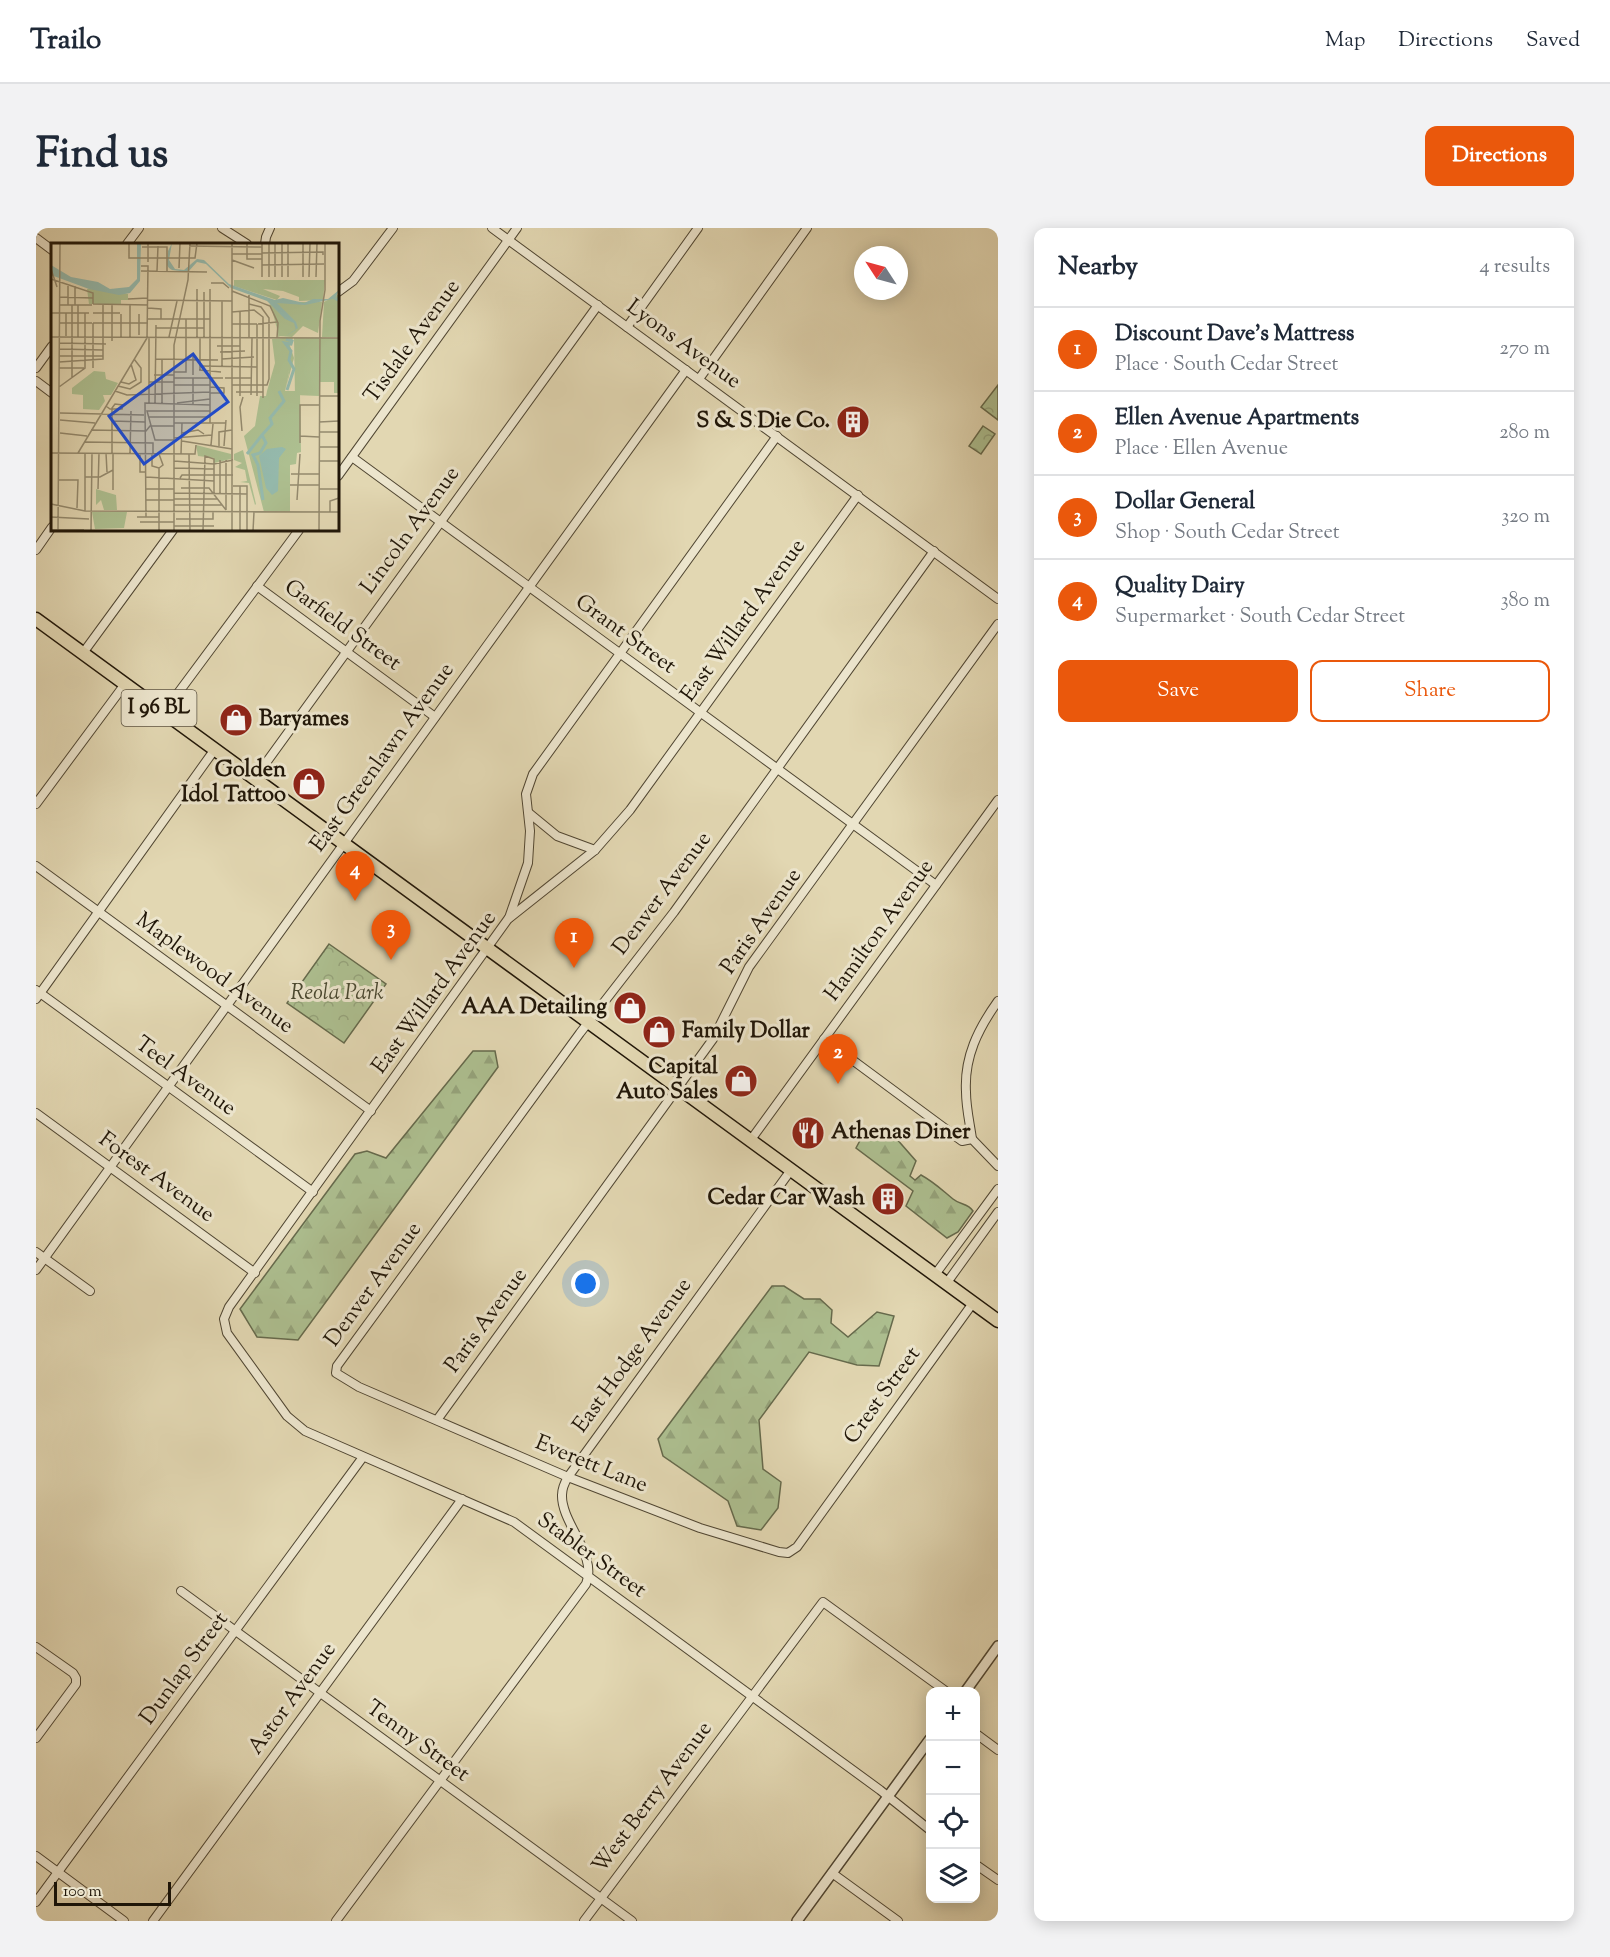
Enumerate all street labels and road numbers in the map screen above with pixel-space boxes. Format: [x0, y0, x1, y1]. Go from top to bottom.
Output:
street label: Tisdale Avenue [357, 273, 469, 411]
street label: Lyons Avenue [619, 292, 747, 398]
street label: Lincoln Avenue [354, 460, 468, 602]
street label: East Willard Avenue [674, 533, 814, 709]
street label: Garfield Street [277, 572, 408, 680]
street label: Grant Street [568, 587, 683, 683]
street label: East Greenlawn Avenue [303, 657, 463, 859]
road number: I 96 BL [122, 690, 196, 726]
street label: Denver Avenue [606, 825, 720, 963]
street label: Hamilton Avenue [817, 853, 943, 1009]
street label: Paris Avenue [714, 862, 810, 982]
street label: East Willard Avenue [365, 905, 505, 1081]
street label: Maplewood Avenue [128, 906, 300, 1042]
street label: Teel Avenue [128, 1029, 242, 1125]
street label: Forest Avenue [91, 1125, 221, 1231]
street label: Denver Avenue [318, 1216, 430, 1354]
street label: Paris Avenue [438, 1262, 536, 1380]
street label: East Hodge Avenue [566, 1272, 700, 1440]
street label: Crest Street [837, 1340, 930, 1451]
street label: Everett Lane [530, 1428, 652, 1502]
street label: Stabler Street [530, 1505, 653, 1607]
street label: Dunlap Street [133, 1605, 237, 1732]
street label: Astor Avenue [241, 1636, 345, 1762]
street label: Tenny Street [358, 1693, 476, 1791]
street label: West Berry Avenue [585, 1715, 721, 1881]

